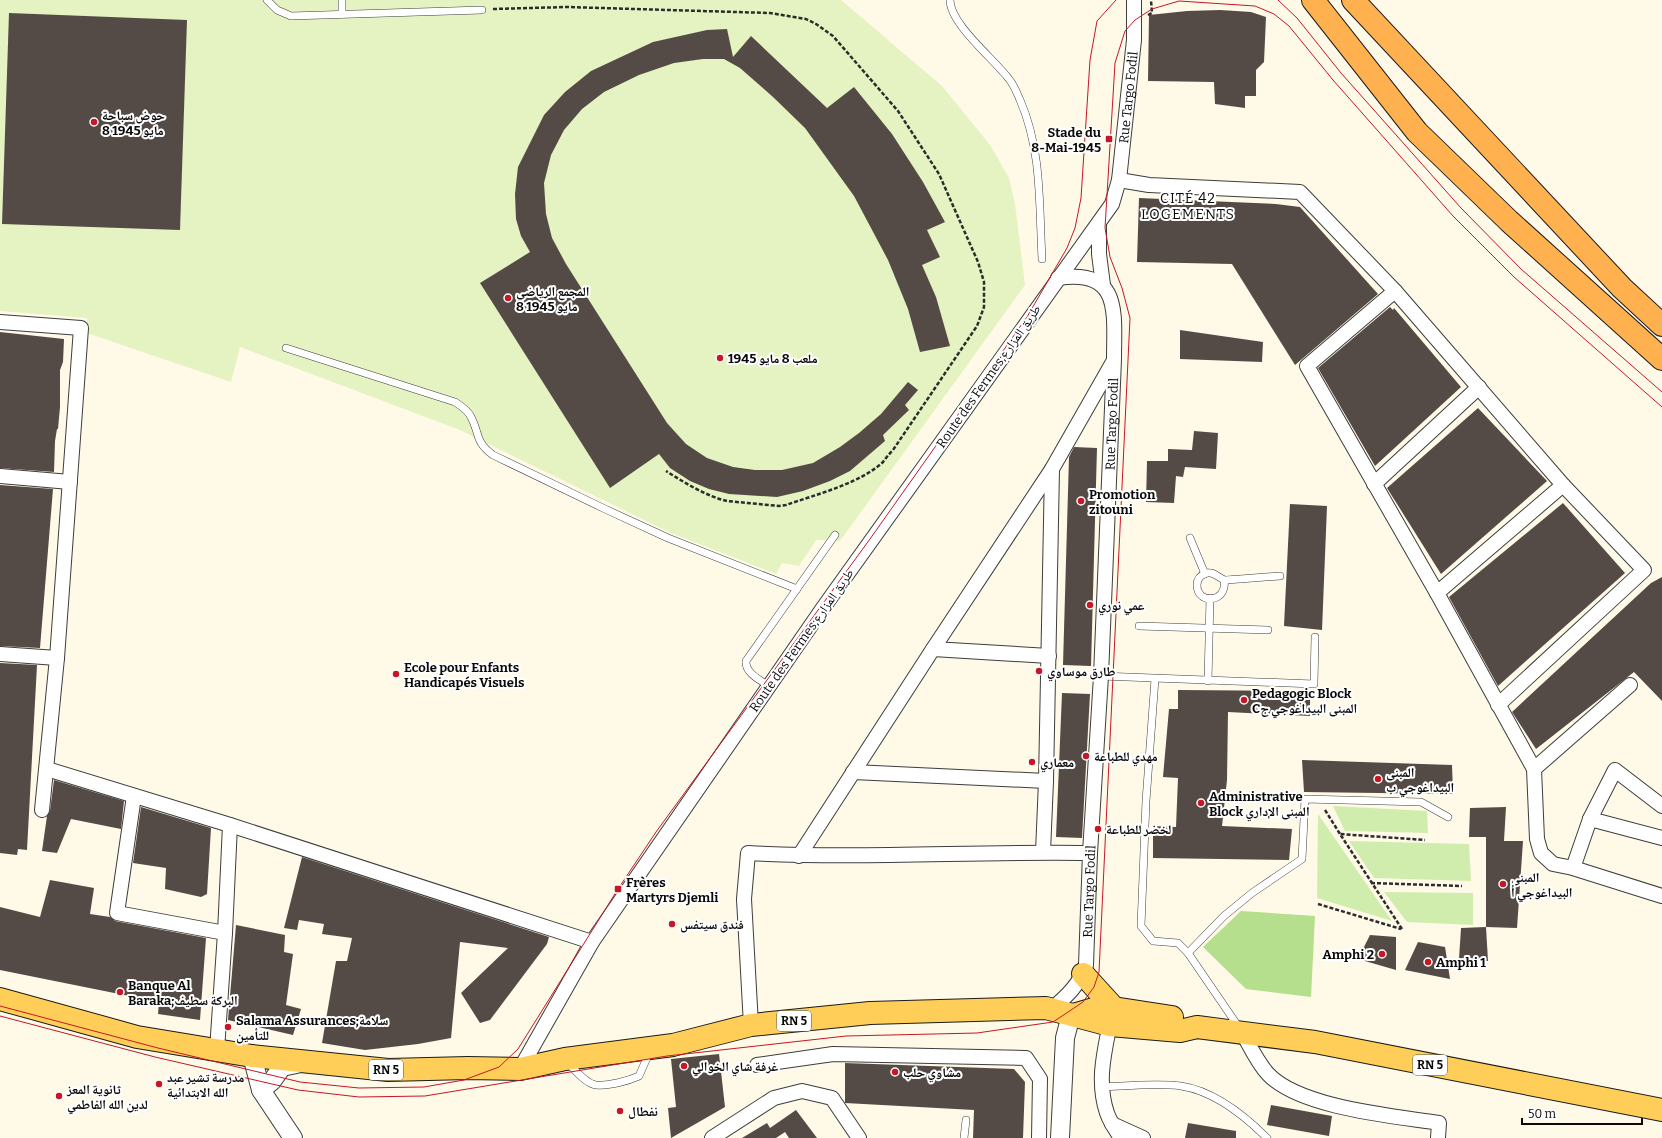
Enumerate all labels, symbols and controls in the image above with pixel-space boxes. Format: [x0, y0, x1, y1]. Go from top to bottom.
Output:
street label: Rue Targo Fodil [1116, 50, 1141, 144]
place label: حوض سباحة 8 مايو 1945 [102, 108, 165, 138]
marker: حوض سباحة 8 مايو 1945 [89, 117, 99, 127]
place label: Stade du 8-Mai-1945 [1031, 125, 1101, 155]
marker: Stade du 8-Mai-1945 [1104, 134, 1114, 144]
district label: CITÉ 42 LOGEMENTS [1141, 189, 1235, 223]
place label: المجمع الرياضي 8 مايو 1945 [516, 284, 590, 314]
marker: المجمع الرياضي 8 مايو 1945 [503, 293, 513, 303]
street label: Route des Fermes;طريق المزارع [933, 302, 1045, 452]
place label: ملعب 8 مايو 1945 [728, 351, 818, 366]
marker: ملعب 8 مايو 1945 [715, 353, 725, 363]
street label: Rue Targo Fodil [1102, 377, 1121, 470]
place label: Promotion zitouni [1089, 487, 1156, 517]
marker: Promotion zitouni [1076, 496, 1086, 506]
street label: Route des Fermes;طريق المزارع [746, 566, 858, 716]
place label: عمي نوري [1098, 598, 1145, 616]
marker: عمي نوري [1085, 600, 1095, 610]
place label: Ecole pour Enfants Handicapés Visuels [404, 660, 524, 690]
place label: طارق موساوي [1047, 664, 1116, 682]
marker: طارق موساوي [1034, 666, 1044, 676]
marker: Ecole pour Enfants Handicapés Visuels [391, 669, 401, 679]
place label: Pedagogic Block Cالمبنى البيداغوجي ج [1252, 686, 1357, 719]
marker: Pedagogic Block Cالمبنى البيداغوجي ج [1239, 695, 1249, 705]
place label: مهدي للطباعة [1094, 749, 1158, 767]
marker: مهدي للطباعة [1081, 751, 1091, 761]
place label: معماري [1040, 755, 1074, 773]
marker: معماري [1027, 757, 1037, 767]
place label: المبنى البيداغوجي ب [1386, 765, 1454, 798]
marker: المبنى البيداغوجي ب [1373, 774, 1383, 784]
place label: Administrative Block المبنى الإداري [1209, 789, 1310, 822]
marker: Administrative Block المبنى الإداري [1196, 798, 1206, 808]
place label: لخضر للطباعة [1106, 822, 1172, 837]
marker: لخضر للطباعة [1093, 824, 1103, 834]
street label: Rue Targo Fodil [1080, 845, 1098, 938]
place label: المبنى البيداغوجي أ [1511, 870, 1573, 903]
place label: Frères Martyrs Djemli [626, 875, 718, 906]
marker: المبنى البيداغوجي أ [1498, 879, 1508, 889]
marker: Frères Martyrs Djemli [613, 884, 623, 894]
place label: فندق سيتفس [680, 917, 744, 933]
marker: فندق سيتفس [667, 919, 677, 929]
place label: Amphi 2 [1323, 947, 1374, 962]
marker: Amphi 2 [1377, 949, 1387, 959]
place label: Amphi 1 [1436, 955, 1486, 970]
marker: Amphi 1 [1423, 957, 1433, 967]
place label: Banque Al Baraka;البركة سطيف [128, 978, 238, 1008]
marker: Banque Al Baraka;البركة سطيف [115, 987, 125, 997]
road number: RN 5 [777, 1011, 811, 1031]
place label: Salama Assurances;سلامة للتأمين [236, 1013, 388, 1044]
marker: Salama Assurances;سلامة للتأمين [223, 1022, 233, 1032]
road number: RN 5 [1413, 1055, 1447, 1075]
place label: غرفة شاي الخوالي [692, 1059, 778, 1077]
road number: RN 5 [369, 1060, 403, 1080]
marker: غرفة شاي الخوالي [679, 1061, 689, 1071]
place label: مشاوي حلب [903, 1065, 961, 1083]
marker: مشاوي حلب [890, 1067, 900, 1077]
place label: مدرسة تشير عبد الله الابتدائية [167, 1070, 244, 1100]
marker: مدرسة تشير عبد الله الابتدائية [154, 1079, 164, 1089]
place label: ثانوية المعز لدين الله الفاطمي [66, 1082, 148, 1115]
marker: ثانوية المعز لدين الله الفاطمي [54, 1091, 64, 1101]
scale bar [1522, 1100, 1642, 1126]
place label: نفطال [628, 1104, 658, 1119]
marker: نفطال [615, 1106, 625, 1116]
text: 50 m [1528, 1107, 1557, 1121]

